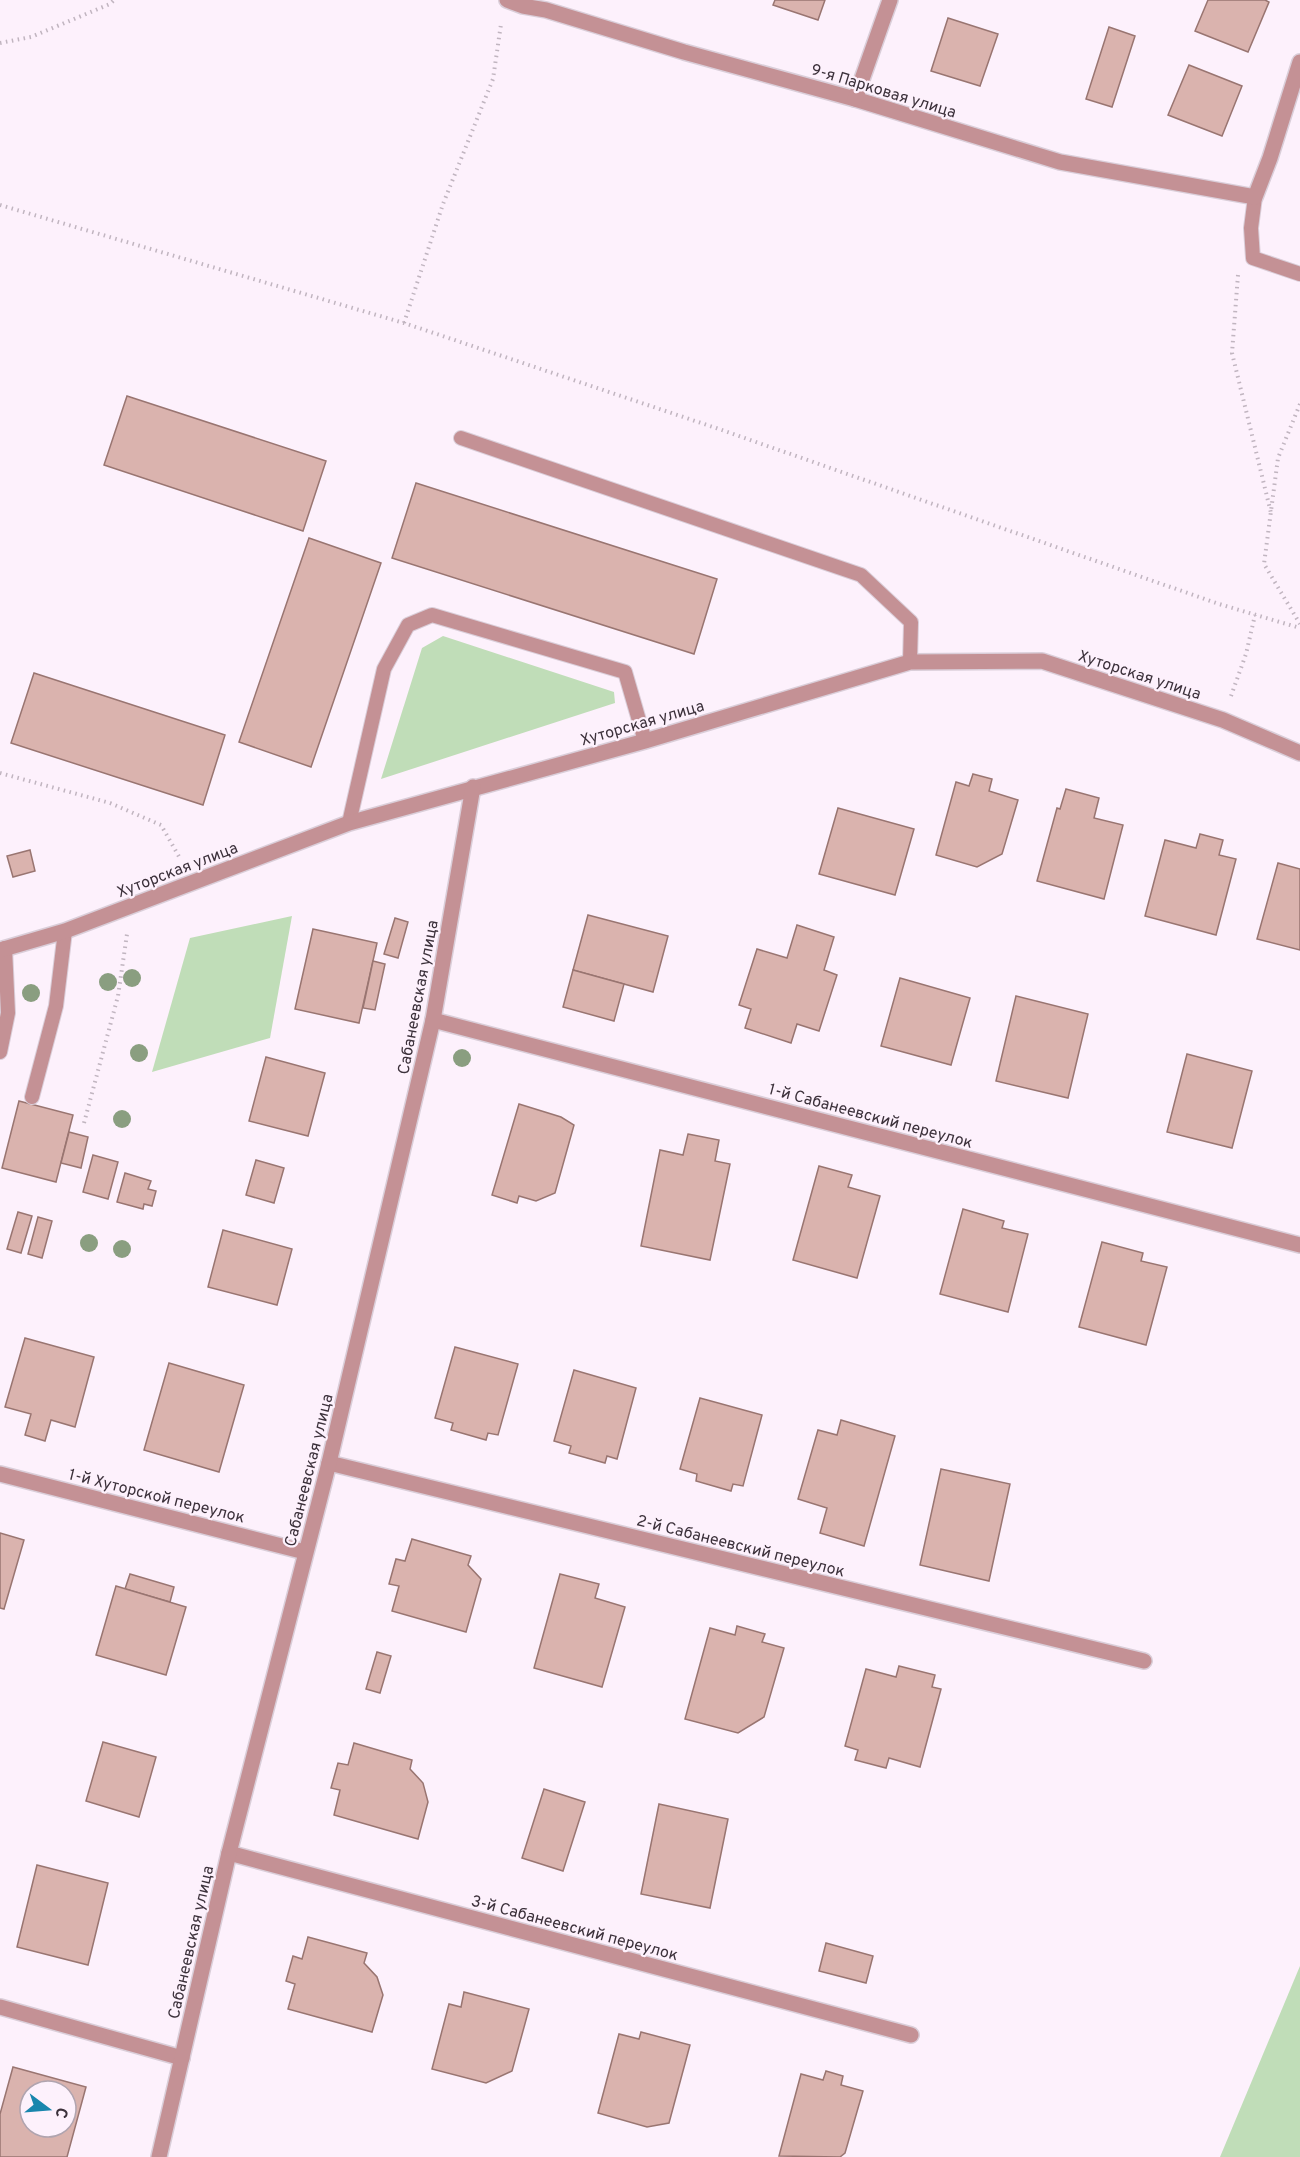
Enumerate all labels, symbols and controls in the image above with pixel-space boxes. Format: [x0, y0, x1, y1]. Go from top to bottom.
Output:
street label: 9-я Парковая улица [808, 60, 959, 124]
street label: Хуторская улица [1075, 647, 1203, 705]
street label: Хуторская улица [578, 697, 707, 751]
street label: Хуторская улица [114, 839, 241, 903]
street label: Сабанеевская улица [394, 918, 444, 1076]
street label: 1-й Сабанеевский переулок [766, 1080, 975, 1154]
street label: Сабанеевская улица [281, 1392, 339, 1549]
street label: 1-й Хуторской переулок [66, 1465, 247, 1529]
street label: 2-й Сабанеевский переулок [634, 1511, 847, 1583]
street label: Сабанеевская улица [165, 1864, 219, 2021]
street label: 3-й Сабанеевский переулок [469, 1892, 680, 1966]
north arrow [18, 2079, 78, 2139]
text: С [49, 2105, 72, 2120]

